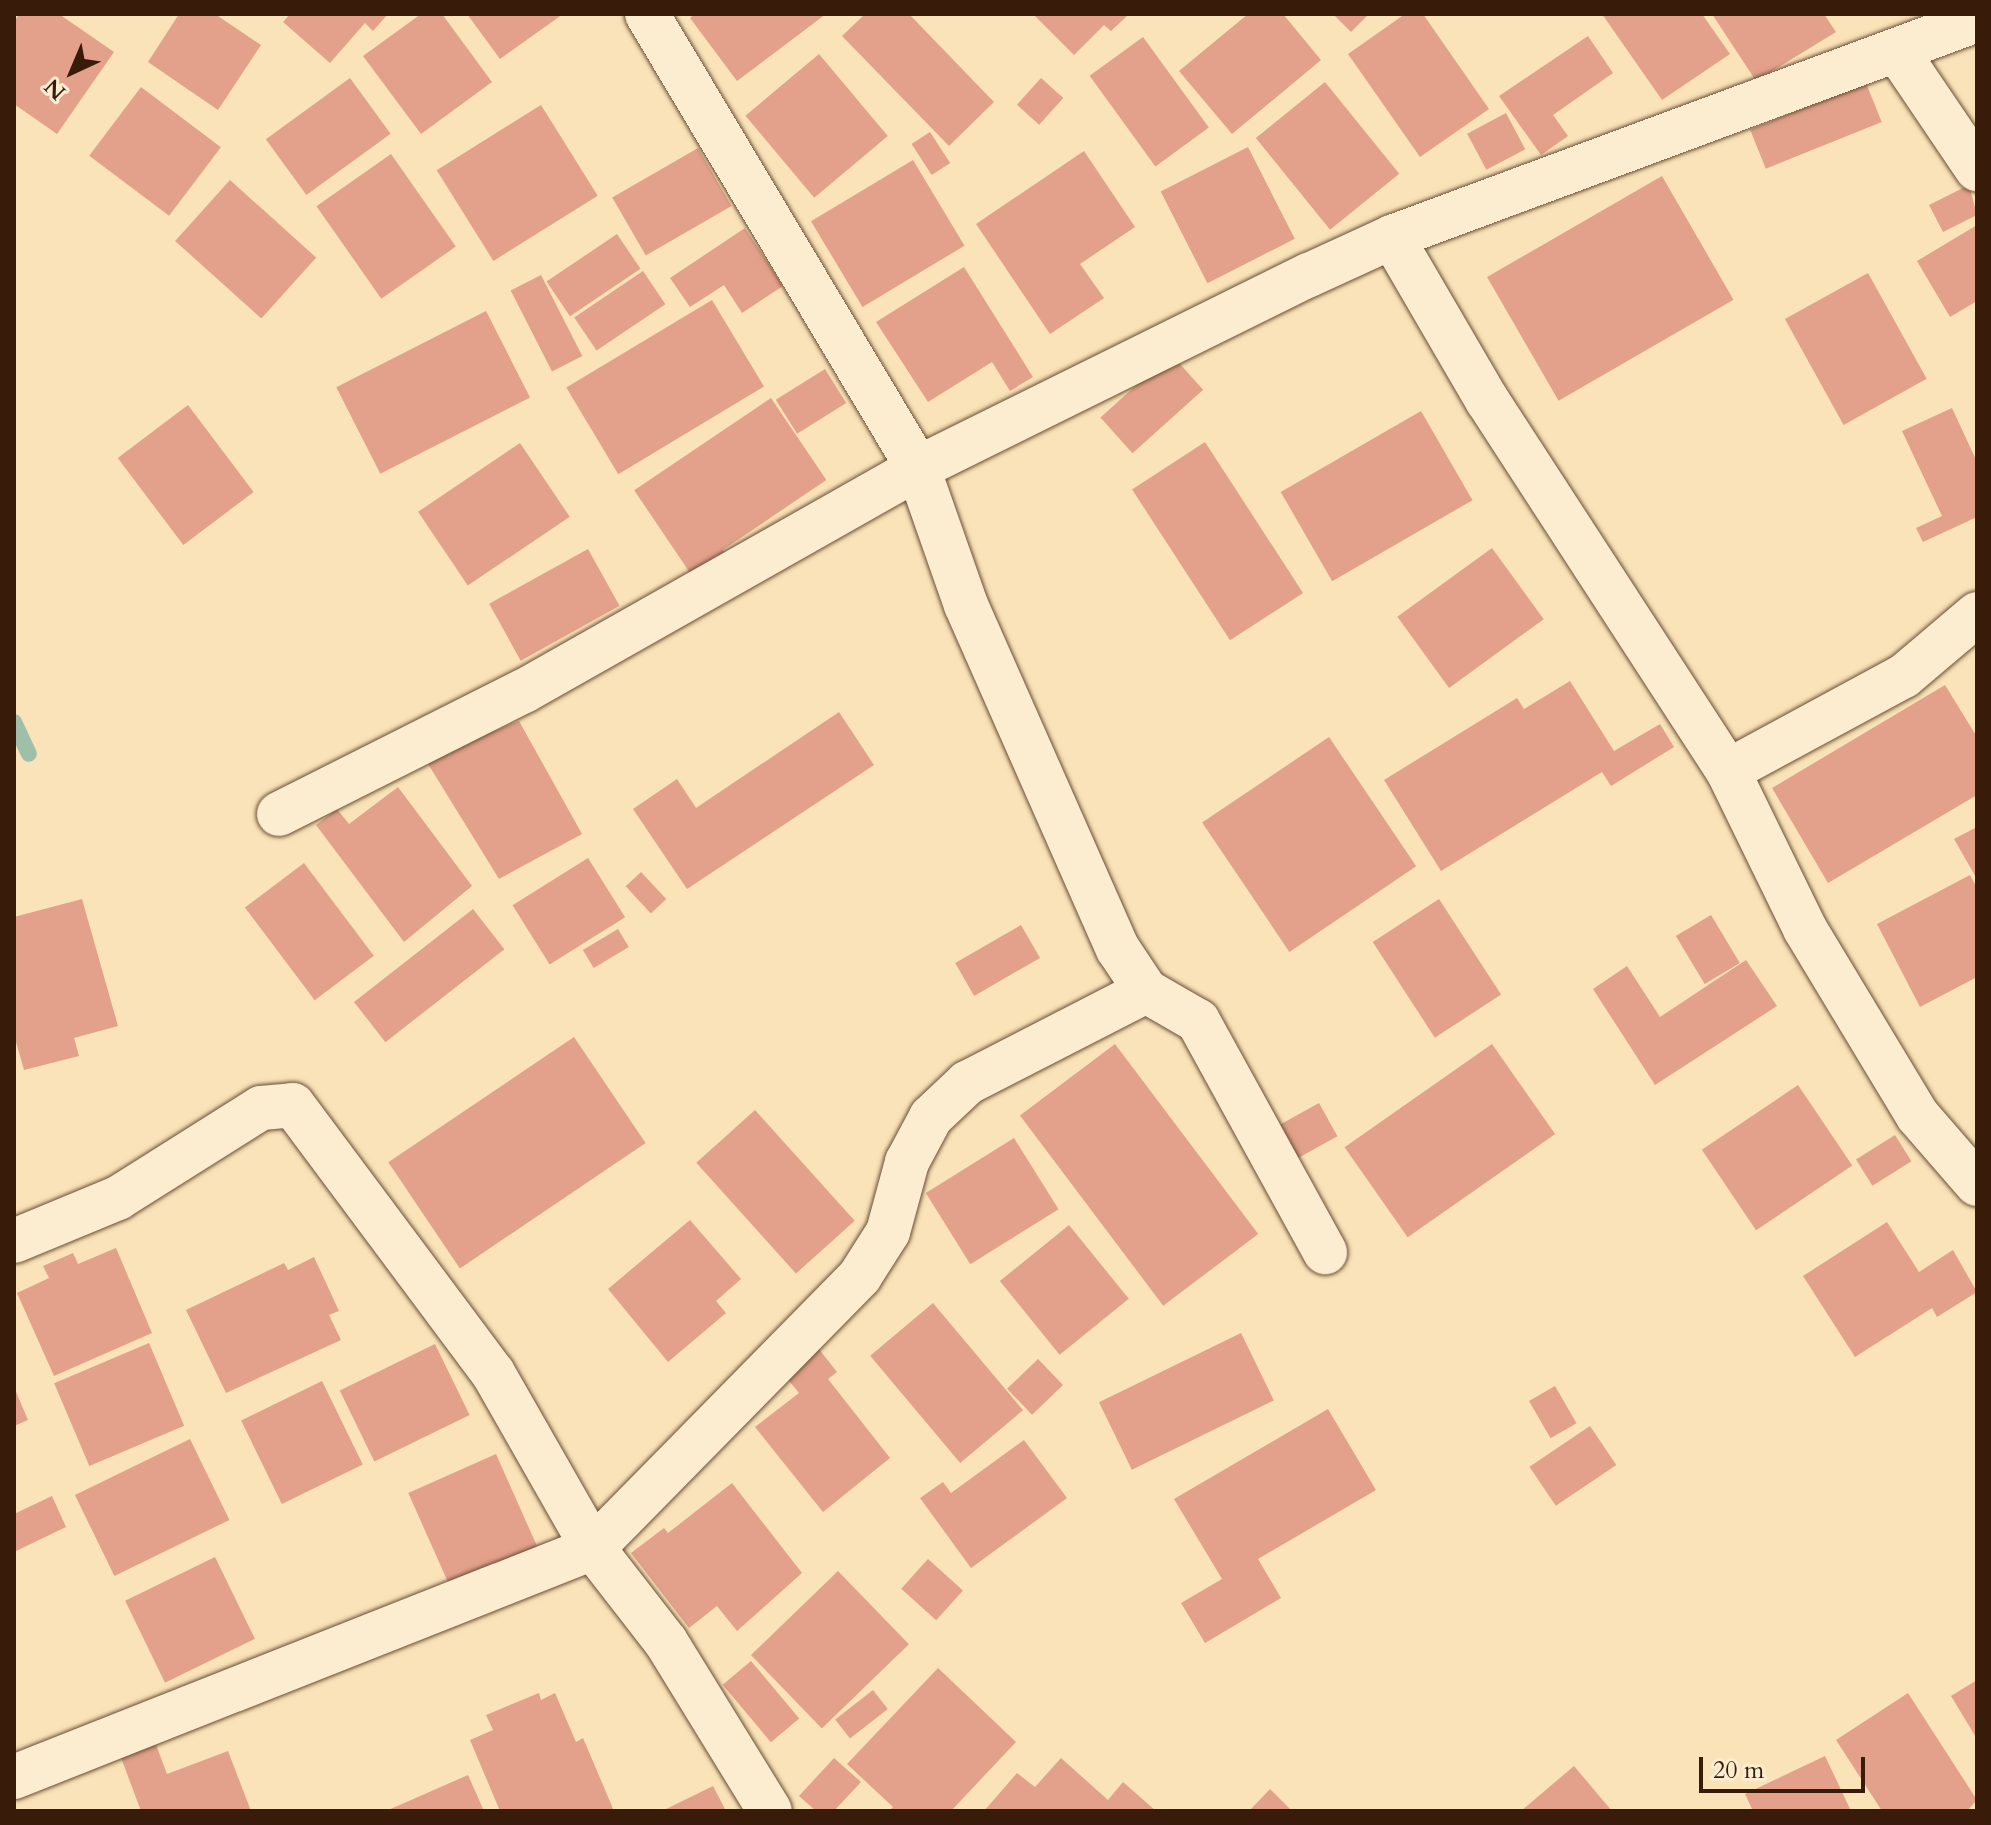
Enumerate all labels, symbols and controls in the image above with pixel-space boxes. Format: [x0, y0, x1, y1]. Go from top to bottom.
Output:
north arrow [32, 32, 112, 112]
text: N [38, 72, 73, 107]
scale bar [1703, 1741, 1869, 1791]
text: 20 m [1713, 1754, 1764, 1787]

